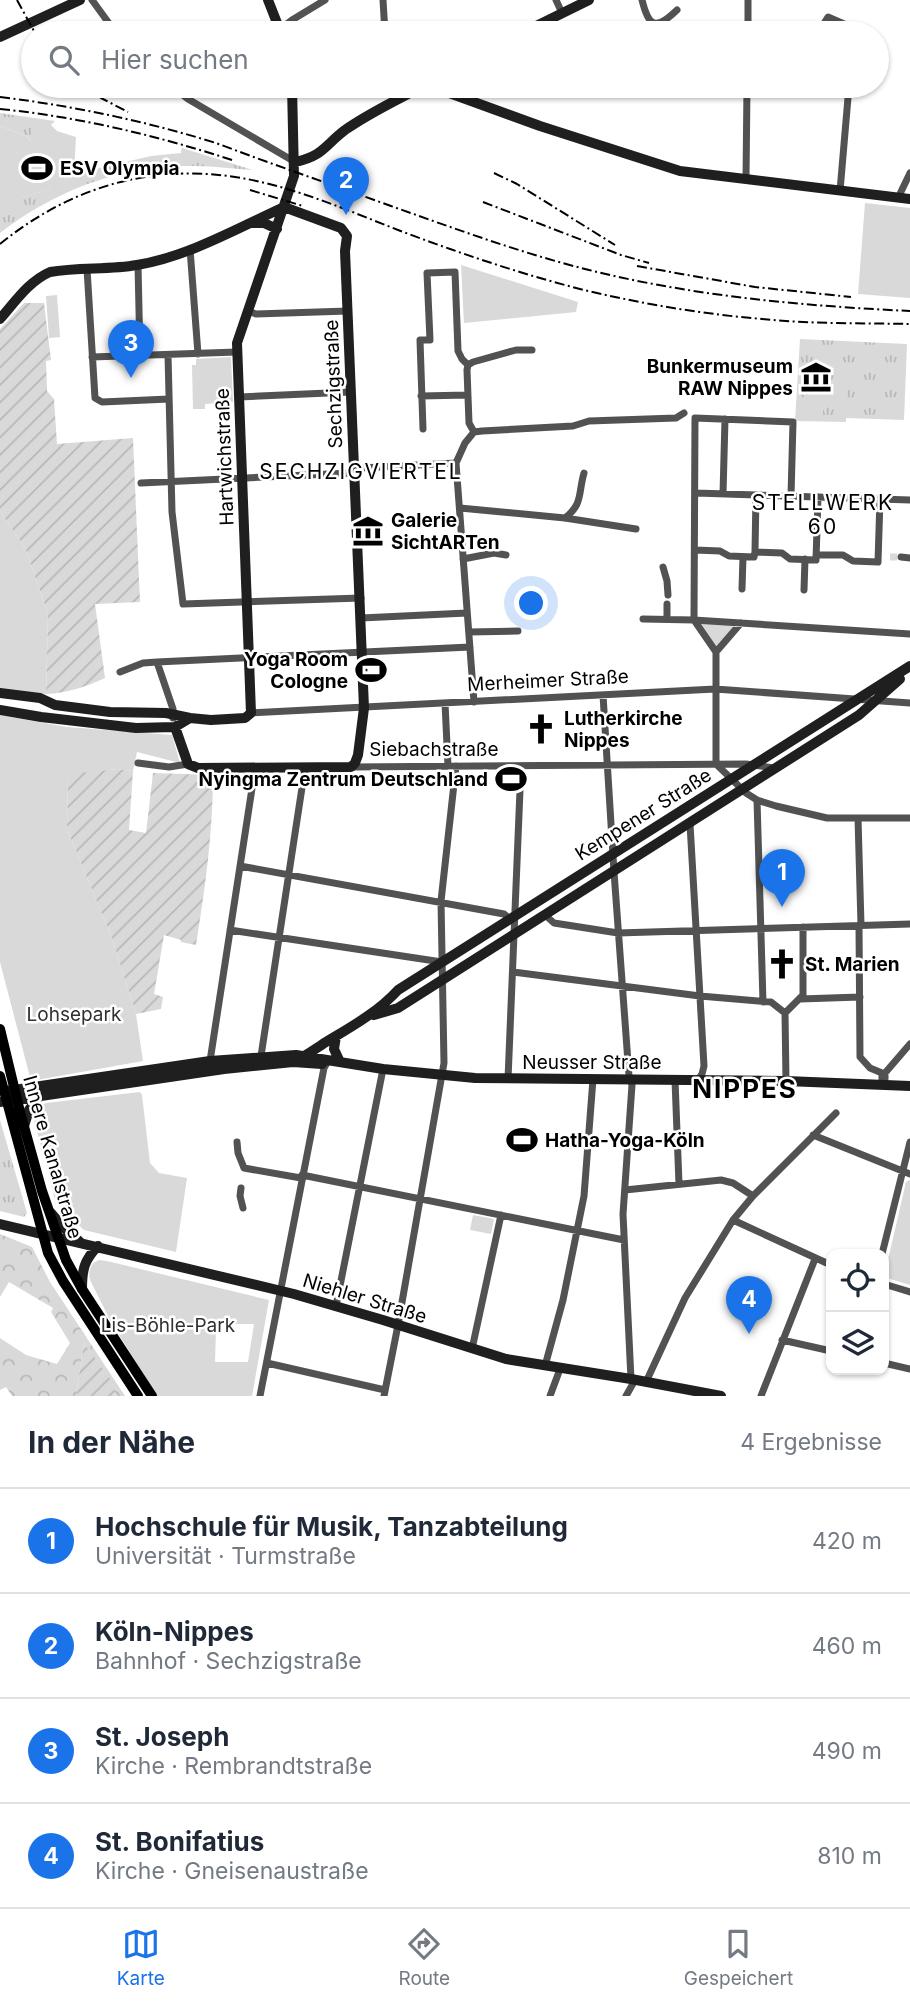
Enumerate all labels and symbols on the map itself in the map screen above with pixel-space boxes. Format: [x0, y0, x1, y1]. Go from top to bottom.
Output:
sports icon: ESV Olympia [20, 151, 54, 185]
place label: ESV Olympia [60, 157, 180, 180]
pin: 2 [323, 157, 369, 215]
street label: Sechzigstraße [320, 319, 347, 449]
pin: 3 [108, 320, 154, 378]
place label: Bunkermuseum RAW Nippes [647, 355, 793, 400]
museum icon: Bunkermuseum RAW Nippes [799, 360, 833, 394]
street label: Hartwichstraße [211, 388, 238, 526]
district label: SECHZIGVIERTEL [259, 459, 463, 484]
district label: STELLWERK 60 [752, 490, 894, 539]
place label: Galerie SichtARTen [391, 509, 500, 554]
museum icon: Galerie SichtARTen [351, 514, 385, 548]
your location [514, 586, 548, 620]
place label: Yoga Room Cologne [244, 648, 348, 693]
sports icon: Yoga Room Cologne [354, 653, 388, 687]
street label: Merheimer Straße [467, 665, 629, 696]
place label: Lutherkirche Nippes [564, 707, 683, 752]
church icon: Lutherkirche Nippes [524, 712, 558, 746]
street label: Siebachstraße [369, 738, 499, 761]
sports icon: Nyingma Zentrum Deutschland [494, 762, 528, 796]
street label: Kempener Straße [571, 763, 716, 866]
place label: Nyingma Zentrum Deutschland [199, 768, 488, 791]
pin: 1 [759, 849, 805, 907]
church icon: St. Marien [765, 947, 799, 981]
place label: St. Marien [805, 953, 900, 976]
park label: Lohsepark [27, 1003, 122, 1026]
street label: Neusser Straße [522, 1051, 662, 1074]
street label: Innere Kanalstraße [18, 1073, 87, 1241]
district label: NIPPES [692, 1073, 798, 1104]
sports icon: Hatha-Yoga-Köln [505, 1123, 539, 1157]
place label: Hatha-Yoga-Köln [545, 1129, 705, 1152]
street label: Niehler Straße [300, 1269, 430, 1328]
pin: 4 [726, 1276, 772, 1334]
park label: Lis-Böhle-Park [101, 1314, 236, 1337]

